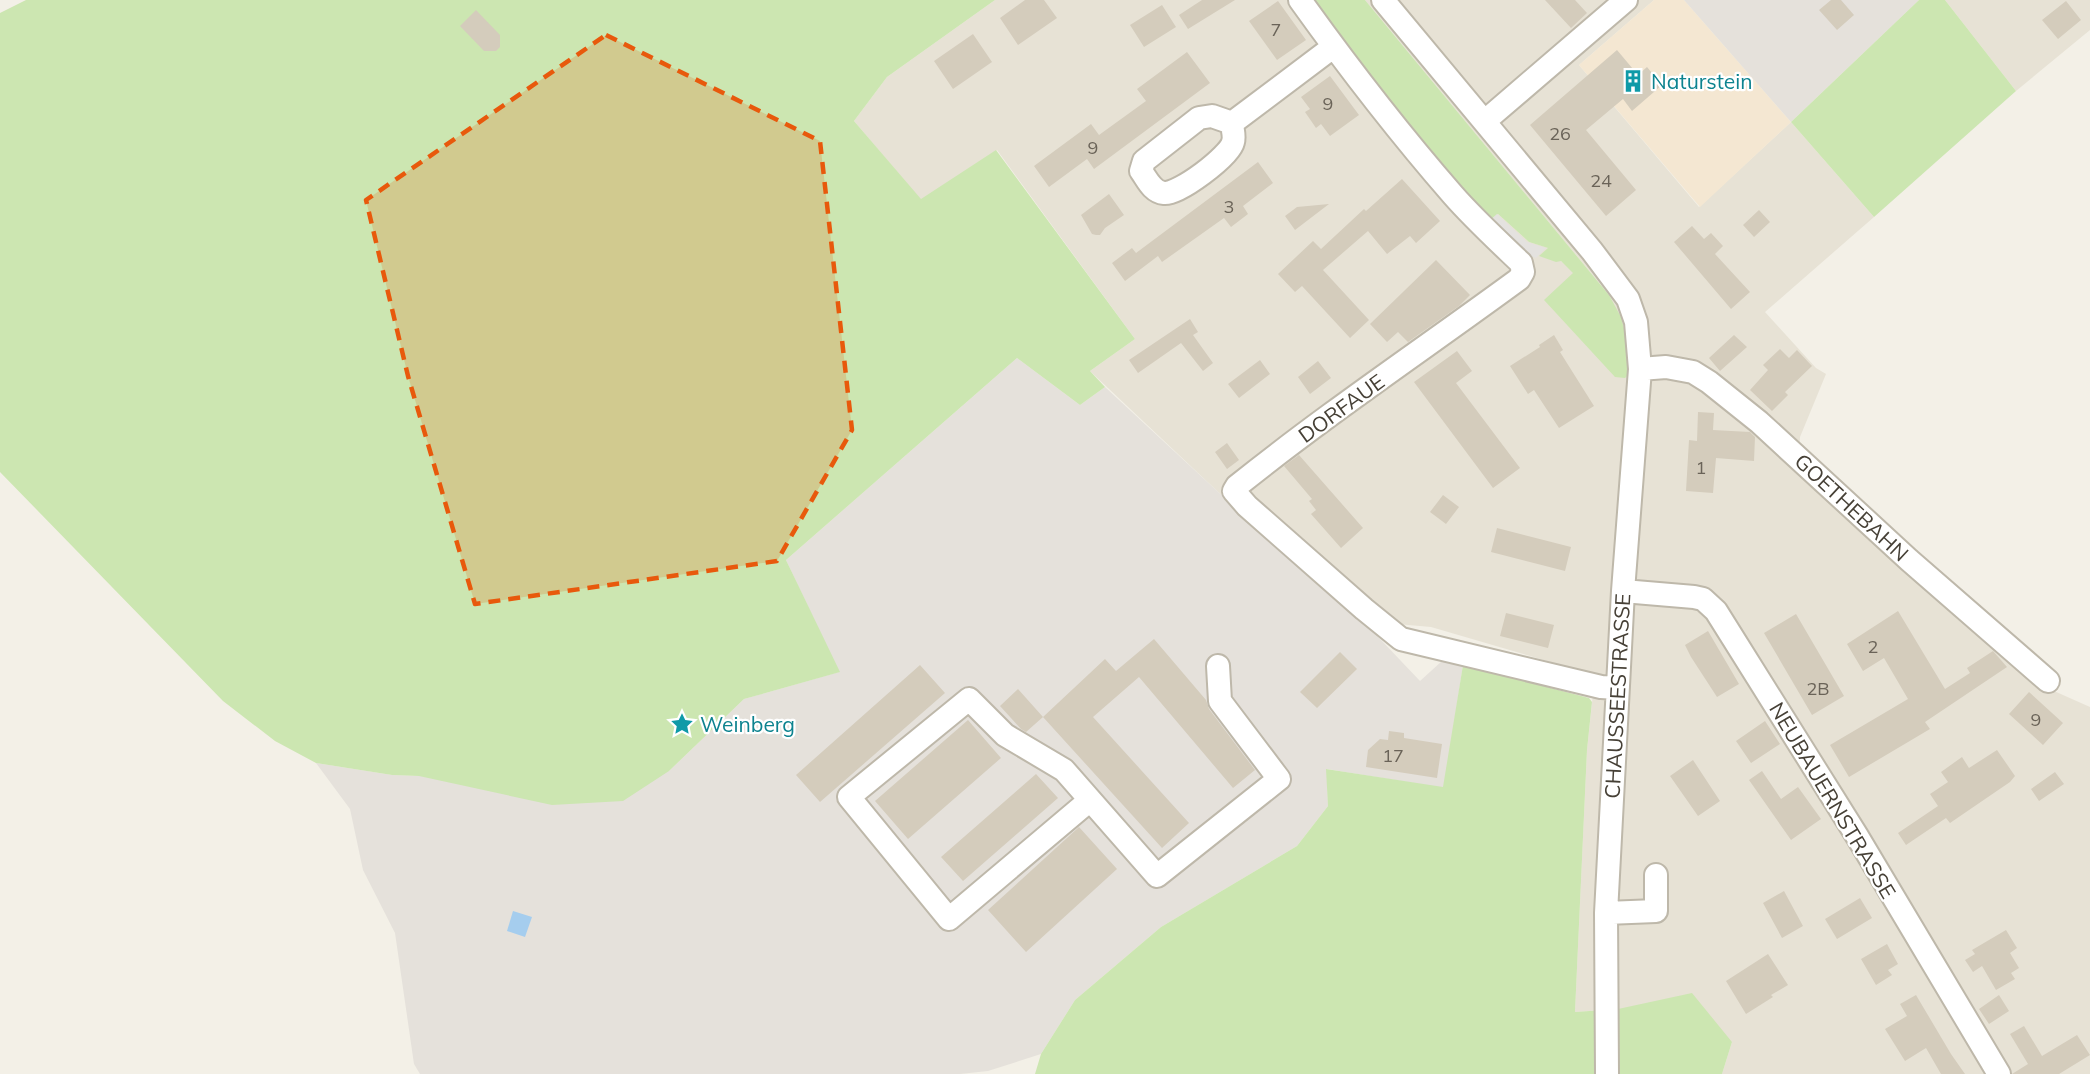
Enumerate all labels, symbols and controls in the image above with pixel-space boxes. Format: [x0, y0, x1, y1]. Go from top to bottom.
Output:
house number: 7 [1271, 18, 1281, 41]
building icon: Naturstein [1620, 68, 1646, 94]
place label: Naturstein [1651, 68, 1753, 94]
house number: 9 [1323, 92, 1333, 115]
house number: 26 [1549, 122, 1571, 145]
house number: 9 [1088, 136, 1098, 159]
house number: 24 [1590, 169, 1612, 192]
house number: 3 [1224, 195, 1234, 218]
street label: DORFAUE [1293, 368, 1389, 448]
street label: GOETHEBAHN [1790, 448, 1914, 566]
house number: 1 [1696, 456, 1706, 479]
street label: CHAUSSEESTRASSE [1599, 593, 1635, 799]
house number: 2 [1868, 635, 1878, 658]
house number: 2B [1806, 677, 1830, 700]
street label: NEUBAUERNSTRASSE [1764, 697, 1902, 903]
house number: 9 [2031, 708, 2041, 731]
place icon: Weinberg [669, 711, 695, 737]
place label: Weinberg [700, 711, 795, 737]
house number: 17 [1382, 744, 1404, 767]

